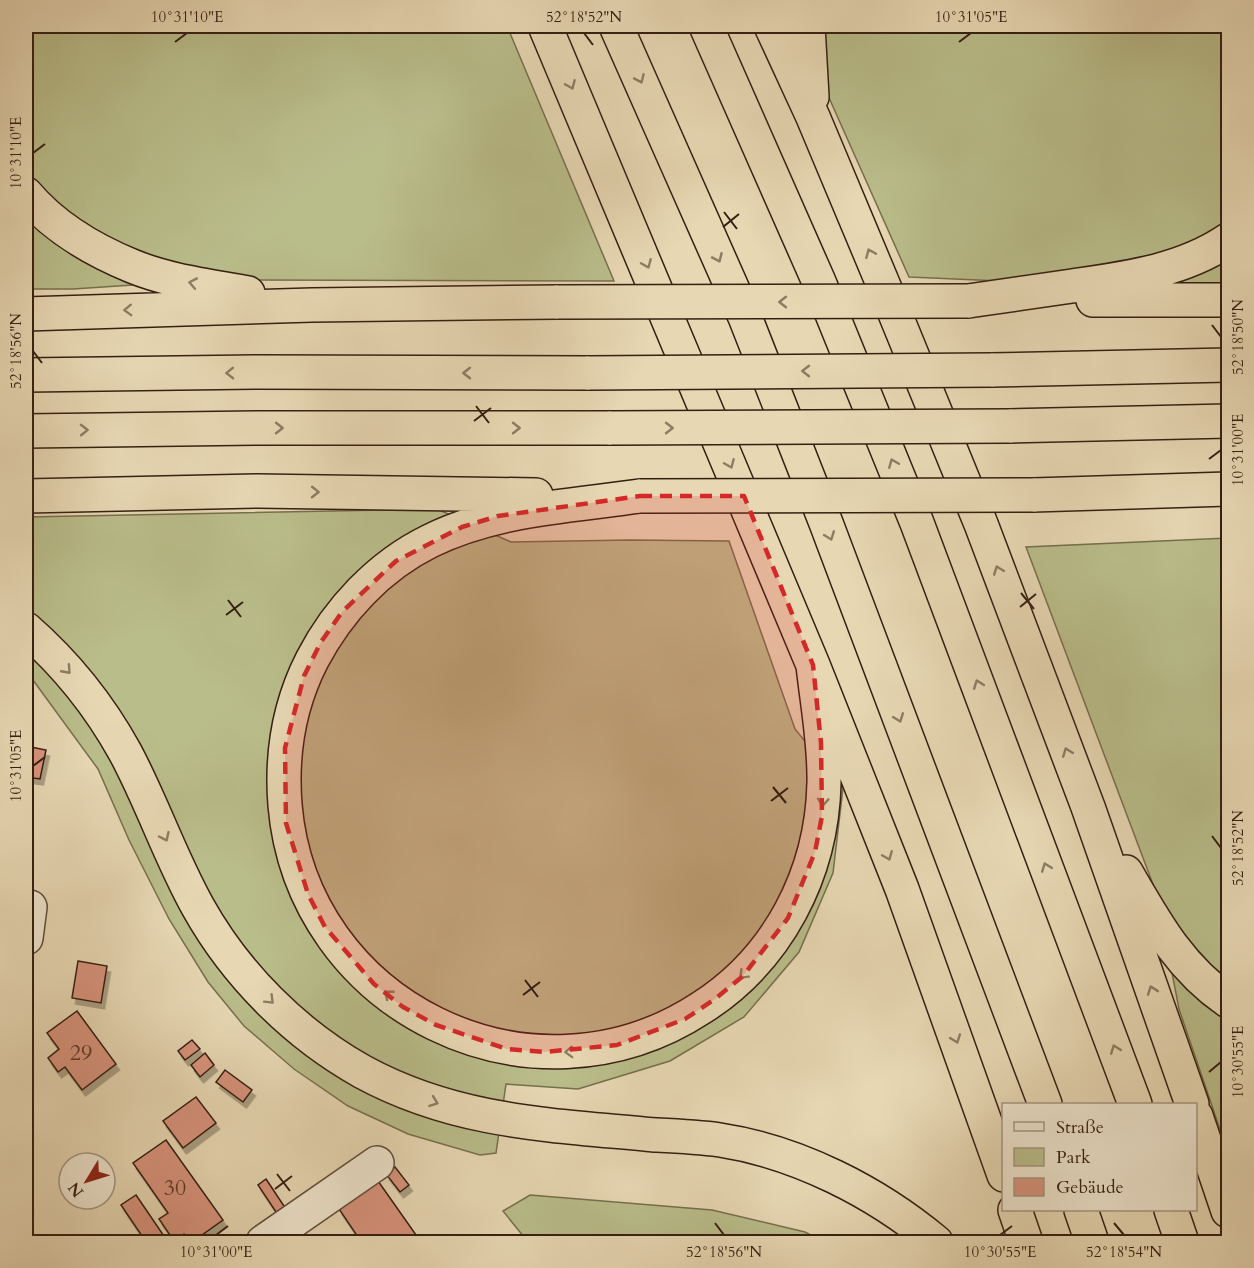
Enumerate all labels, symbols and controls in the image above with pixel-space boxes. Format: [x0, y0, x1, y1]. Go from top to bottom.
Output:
text: 10°31'10"E [151, 7, 223, 27]
text: 52°18'52"N [546, 7, 622, 27]
text: 10°31'05"E [935, 7, 1007, 27]
one-way arrow [633, 73, 645, 84]
one-way arrow [563, 79, 575, 90]
text: 10°31'10"E [6, 117, 26, 189]
one-way arrow [865, 248, 877, 259]
one-way arrow [711, 251, 723, 262]
one-way arrow [640, 258, 652, 269]
one-way arrow [188, 277, 198, 290]
one-way arrow [779, 295, 788, 308]
text: 52°18'50"N [1228, 299, 1248, 375]
one-way arrow [123, 304, 132, 317]
text: 52°18'56"N [6, 313, 26, 389]
one-way arrow [802, 365, 811, 377]
one-way arrow [226, 367, 235, 379]
one-way arrow [463, 367, 472, 379]
text: 10°31'00"E [1228, 414, 1248, 486]
one-way arrow [274, 422, 283, 434]
one-way arrow [511, 422, 520, 434]
one-way arrow [665, 422, 674, 434]
one-way arrow [79, 424, 88, 436]
one-way arrow [723, 457, 735, 468]
one-way arrow [888, 458, 900, 469]
one-way arrow [311, 486, 320, 498]
one-way arrow [823, 530, 836, 541]
one-way arrow [993, 565, 1005, 576]
one-way arrow [60, 663, 71, 674]
one-way arrow [972, 680, 985, 690]
one-way arrow [892, 712, 905, 723]
text: 10°31'05"E [6, 730, 26, 802]
one-way arrow [1062, 747, 1075, 758]
one-way arrow [817, 797, 830, 806]
text: 52°18'52"N [1228, 810, 1248, 886]
one-way arrow [157, 831, 169, 842]
one-way arrow [881, 850, 894, 860]
one-way arrow [1041, 862, 1054, 873]
one-way arrow [740, 967, 751, 978]
one-way arrow [1146, 985, 1159, 996]
one-way arrow [383, 991, 394, 1002]
one-way arrow [262, 993, 273, 1004]
text: 10°30'55"E [1228, 1026, 1248, 1098]
one-way arrow [949, 1033, 961, 1044]
house number: 29 [70, 1038, 92, 1068]
one-way arrow [565, 1045, 574, 1058]
one-way arrow [1109, 1045, 1122, 1055]
one-way arrow [428, 1095, 439, 1108]
legend [1002, 1103, 1197, 1211]
text: Straße [1056, 1115, 1104, 1140]
text: Park [1056, 1145, 1091, 1170]
north arrow [57, 1151, 117, 1211]
house number: 30 [164, 1173, 186, 1203]
text: Gebäude [1056, 1175, 1124, 1200]
text: N [63, 1177, 89, 1202]
text: 10°31'00"E [180, 1242, 252, 1262]
text: 52°18'56"N [686, 1242, 762, 1262]
text: 10°30'55"E [964, 1242, 1036, 1262]
text: 52°18'54"N [1086, 1242, 1162, 1262]

